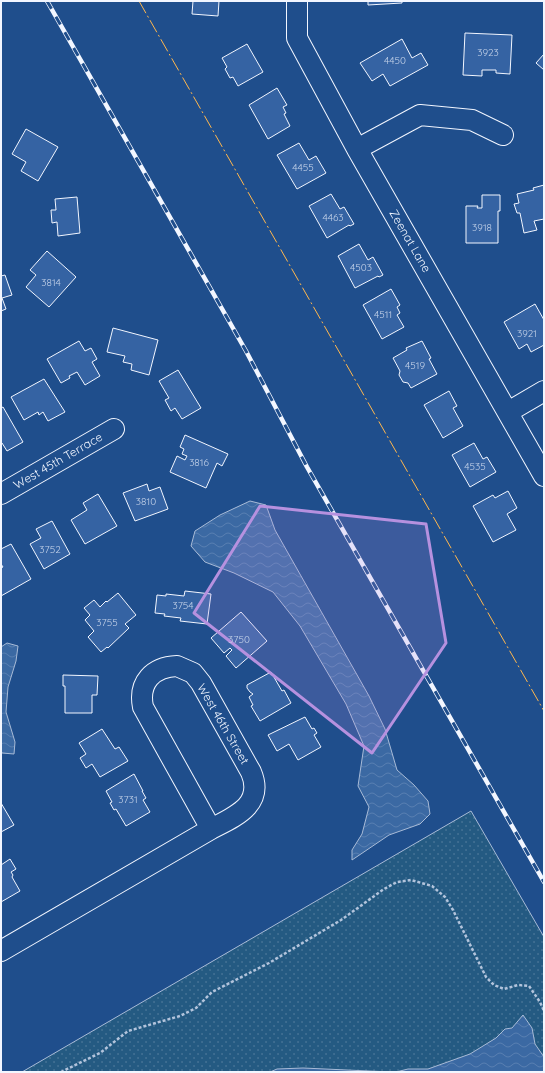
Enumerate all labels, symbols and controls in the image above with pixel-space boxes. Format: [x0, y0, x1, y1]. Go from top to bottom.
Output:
house number: 3923 [477, 46, 499, 59]
house number: 4450 [384, 54, 406, 67]
house number: 4455 [292, 161, 314, 174]
street label: Zeenat Lane [386, 207, 435, 275]
house number: 4463 [322, 211, 344, 224]
house number: 3918 [472, 221, 492, 234]
house number: 4503 [350, 261, 372, 274]
house number: 3814 [41, 276, 61, 289]
house number: 4511 [374, 308, 392, 321]
house number: 3921 [517, 327, 537, 340]
house number: 4519 [405, 359, 425, 372]
street label: West 45th Terrace [11, 429, 105, 492]
house number: 3816 [189, 456, 209, 469]
house number: 4535 [464, 460, 486, 473]
house number: 3810 [136, 495, 156, 508]
house number: 3752 [39, 543, 61, 556]
house number: 3754 [172, 599, 194, 612]
house number: 3755 [96, 616, 118, 629]
house number: 3750 [228, 633, 250, 646]
street label: West 46th Street [194, 681, 253, 767]
house number: 3731 [118, 793, 138, 806]

